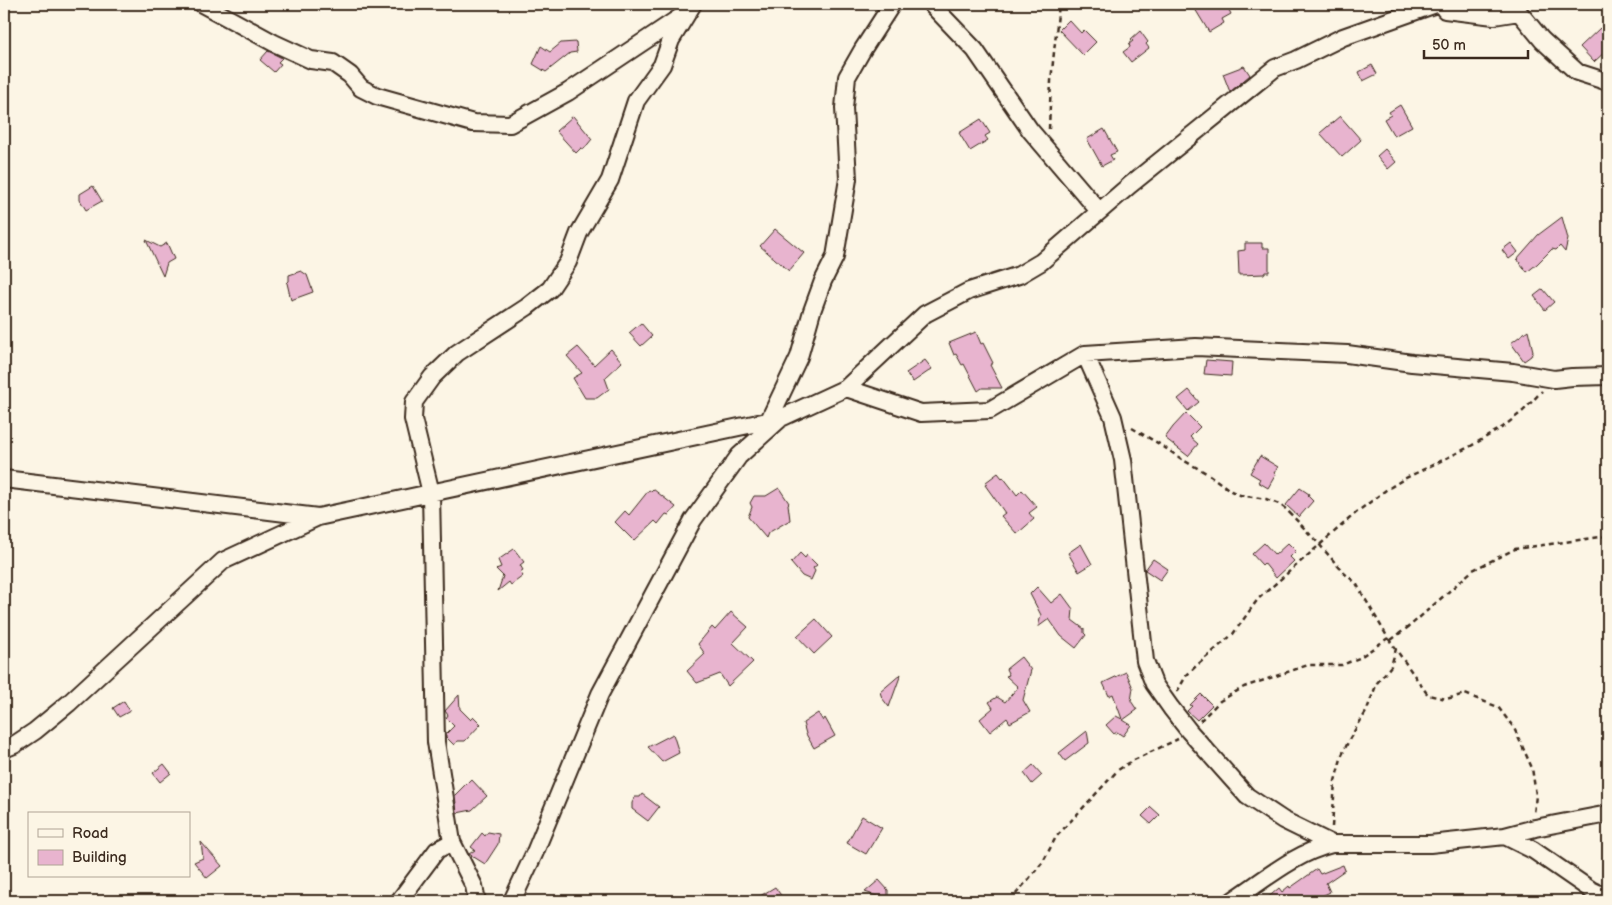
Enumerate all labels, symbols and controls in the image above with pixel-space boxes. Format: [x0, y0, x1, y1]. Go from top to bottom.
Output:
scale bar [1424, 28, 1528, 60]
text: 50 m [1432, 36, 1466, 55]
legend [28, 812, 190, 878]
text: Road [72, 824, 108, 843]
text: Building [72, 848, 127, 867]

